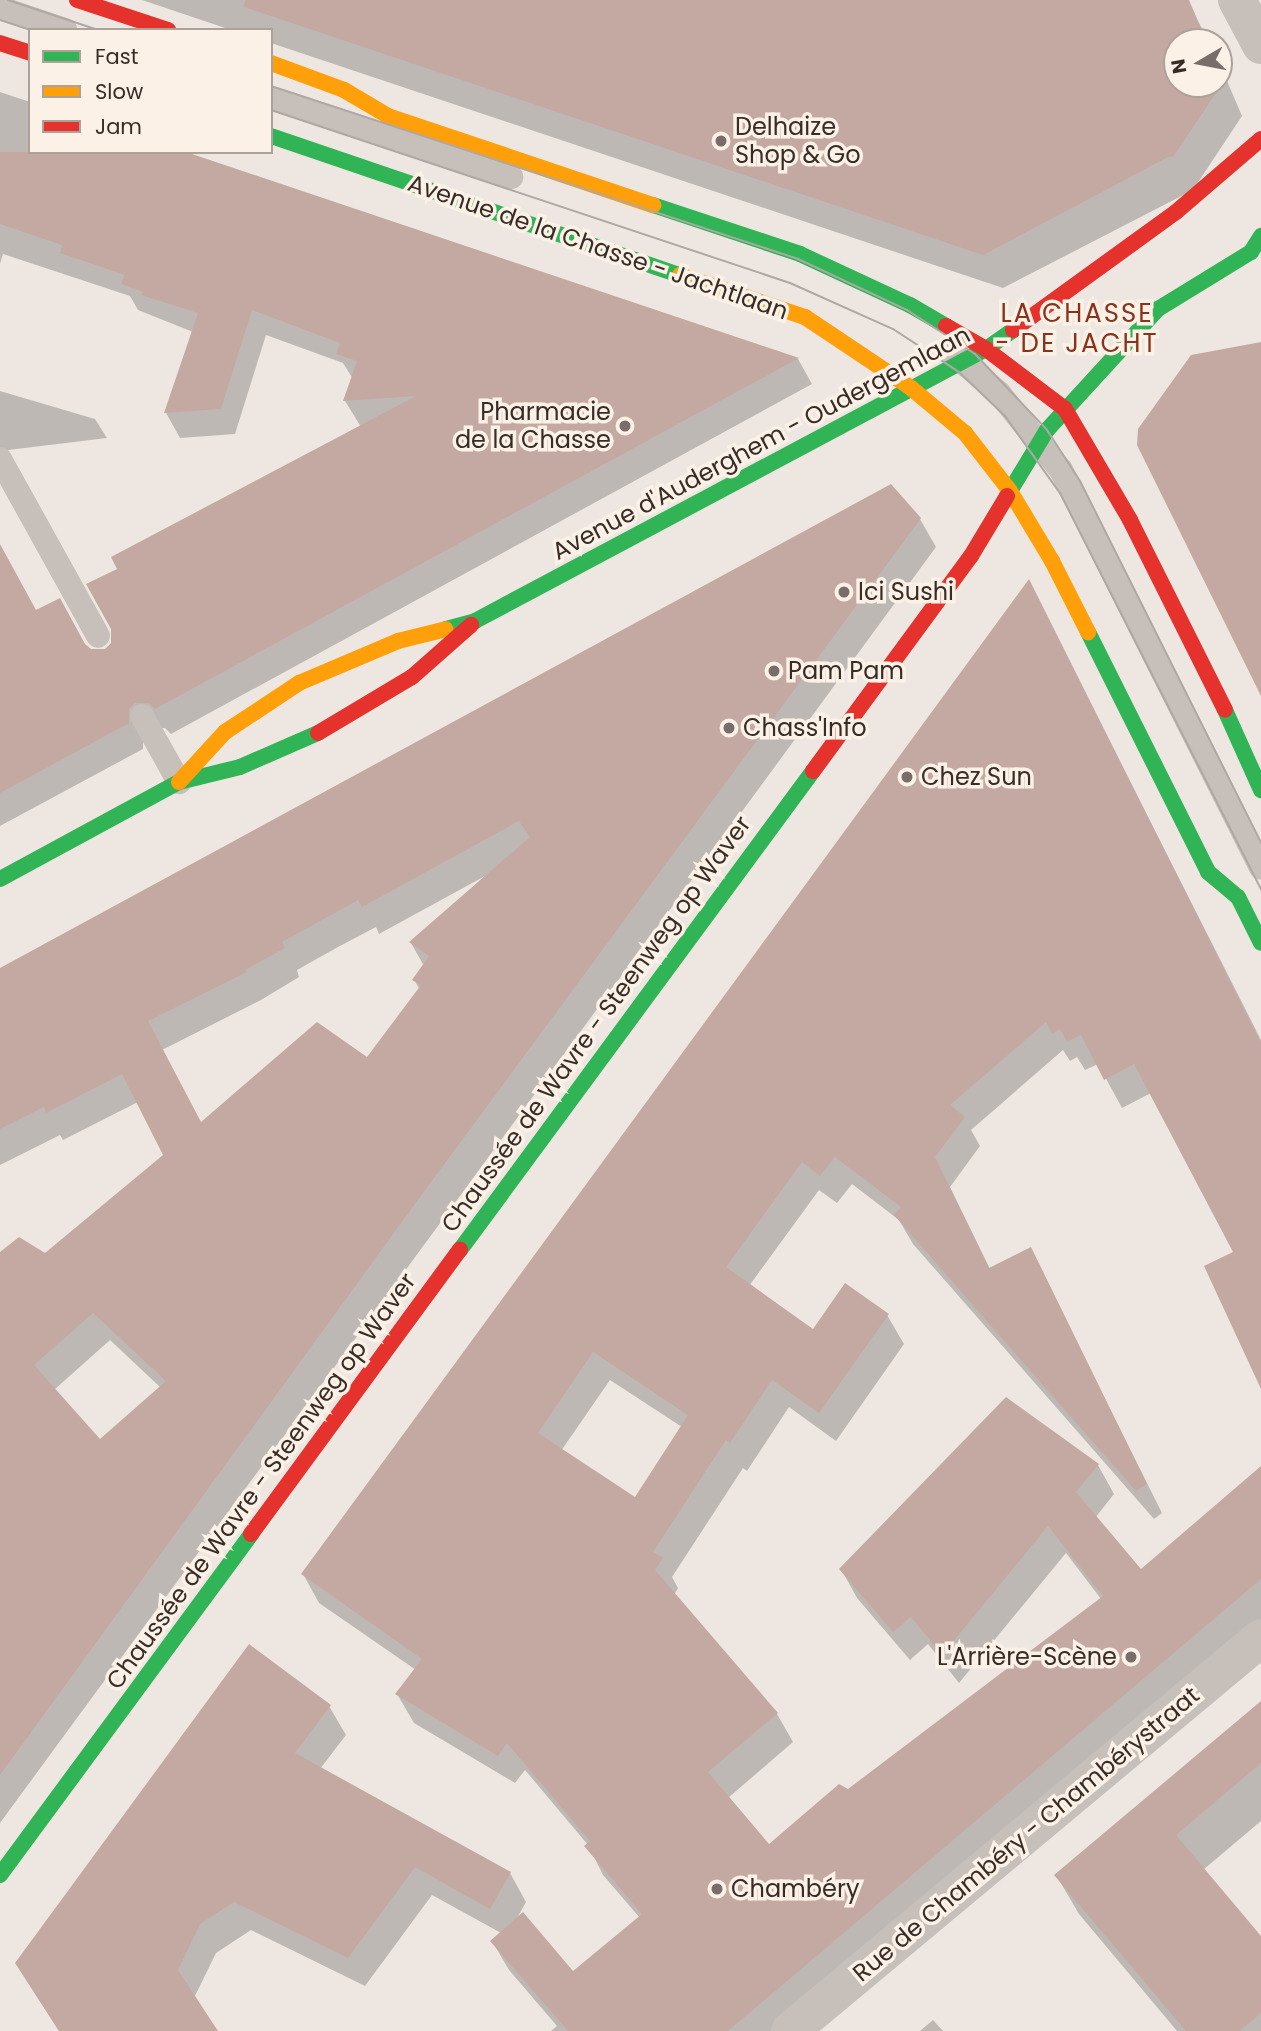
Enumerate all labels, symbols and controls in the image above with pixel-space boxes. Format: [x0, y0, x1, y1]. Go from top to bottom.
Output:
legend [28, 28, 273, 154]
north arrow [1163, 28, 1233, 98]
text: Fast [95, 42, 138, 71]
text: N [1164, 57, 1193, 76]
text: Slow [95, 77, 143, 106]
text: Jam [95, 112, 142, 141]
place label: Delhaize Shop & Go [735, 113, 861, 169]
marker: Delhaize Shop & Go [713, 133, 729, 149]
street label: Avenue de la Chasse - Jachtlaan [404, 168, 792, 326]
district label: LA CHASSE - DE JACHT [997, 298, 1157, 360]
street label: Avenue d'Auderghem - Oudergemlaan [547, 320, 975, 566]
place label: Pharmacie de la Chasse [455, 398, 611, 454]
marker: Pharmacie de la Chasse [617, 418, 633, 434]
place label: Ici Sushi [858, 578, 954, 606]
marker: Ici Sushi [836, 584, 852, 600]
place label: Pam Pam [788, 657, 904, 685]
marker: Pam Pam [766, 663, 782, 679]
place label: Chass'Info [743, 714, 867, 742]
marker: Chass'Info [721, 720, 737, 736]
place label: Chez Sun [921, 763, 1032, 791]
marker: Chez Sun [899, 769, 915, 785]
street label: Chaussée de Wavre - Steenweg op Waver [435, 810, 757, 1238]
street label: Chaussée de Wavre - Steenweg op Waver [100, 1267, 422, 1695]
place label: L'Arrière-Scène [937, 1643, 1117, 1671]
marker: L'Arrière-Scène [1123, 1649, 1139, 1665]
street label: Rue de Chambéry - Chambérystraat [847, 1681, 1205, 1987]
place label: Chambéry [731, 1875, 859, 1903]
marker: Chambéry [709, 1881, 725, 1897]

